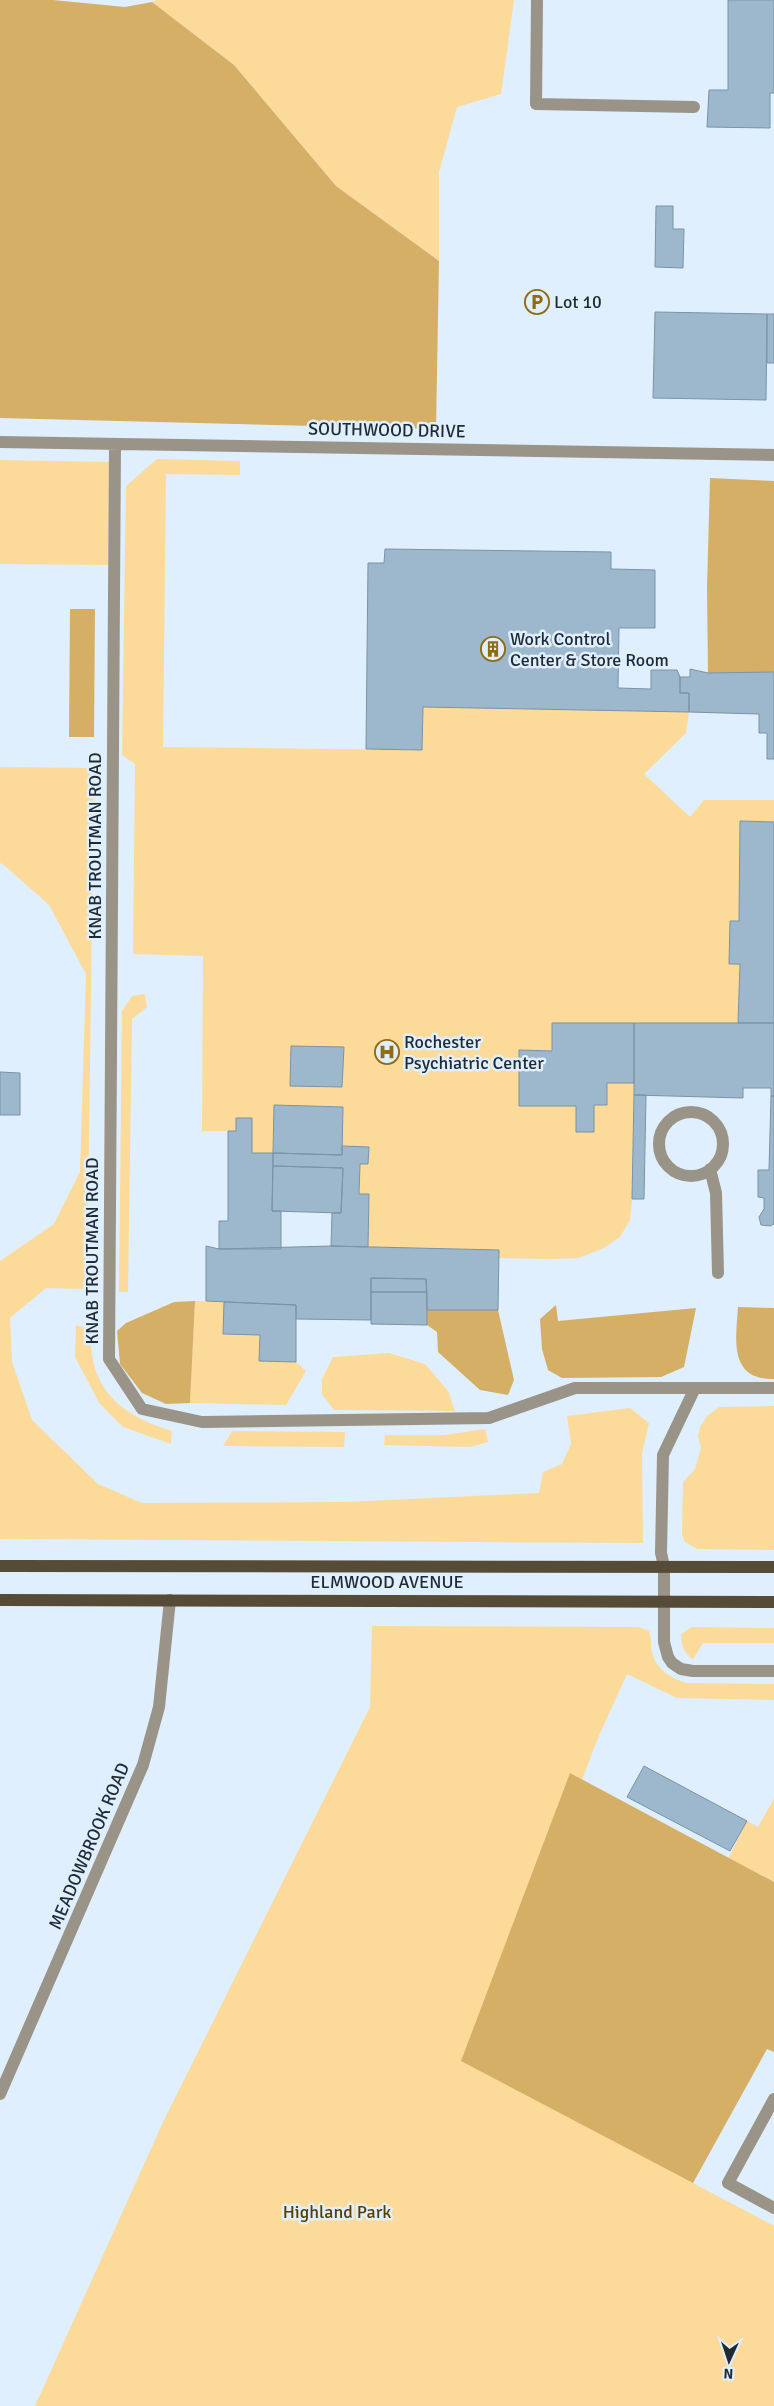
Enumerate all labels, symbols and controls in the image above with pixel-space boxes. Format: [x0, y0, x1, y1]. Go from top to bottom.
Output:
parking icon: Lot 10 [524, 289, 550, 315]
place label: Lot 10 [554, 291, 602, 313]
street label: SOUTHWOOD DRIVE [308, 418, 466, 442]
place label: Work Control Center & Store Room [510, 628, 669, 671]
building icon: Work Control Center & Store Room [480, 636, 506, 662]
street label: KNAB TROUTMAN ROAD [84, 752, 106, 940]
place label: Rochester Psychiatric Center [404, 1031, 544, 1074]
hospital icon: Rochester Psychiatric Center [374, 1039, 400, 1065]
street label: KNAB TROUTMAN ROAD [81, 1157, 103, 1345]
street label: ELMWOOD AVENUE [310, 1571, 464, 1593]
street label: MEADOWBROOK ROAD [44, 1759, 134, 1933]
park label: Highland Park [283, 2201, 391, 2223]
north arrow [704, 2336, 754, 2386]
text: N [723, 2365, 734, 2382]

